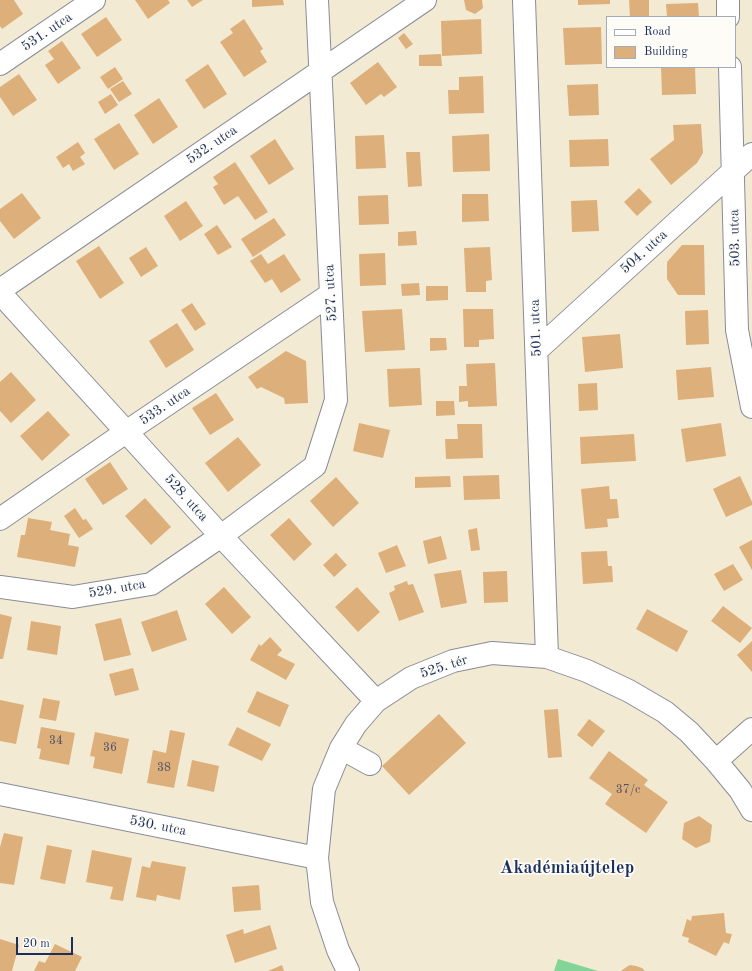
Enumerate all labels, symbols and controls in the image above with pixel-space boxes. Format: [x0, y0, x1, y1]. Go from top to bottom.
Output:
street label: 531. utca [18, 9, 76, 55]
legend [606, 16, 736, 68]
text: Road [644, 26, 671, 38]
text: Building [644, 46, 688, 58]
street label: 532. utca [183, 122, 241, 168]
street label: 503. utca [726, 209, 744, 267]
street label: 504. utca [617, 226, 671, 278]
street label: 527. utca [321, 264, 341, 322]
street label: 501. utca [527, 299, 545, 357]
street label: 533. utca [136, 383, 194, 429]
street label: 528. utca [160, 471, 212, 525]
street label: 529. utca [87, 576, 147, 602]
street label: 525. tér [418, 651, 470, 683]
house number: 34 [49, 734, 63, 748]
house number: 36 [103, 741, 117, 755]
house number: 38 [157, 761, 171, 775]
house number: 37/c [616, 783, 640, 797]
street label: 530. utca [128, 812, 188, 840]
district label: Akadémiaújtelep [500, 857, 634, 879]
scale bar [18, 929, 75, 955]
text: 20 m [23, 938, 50, 950]

